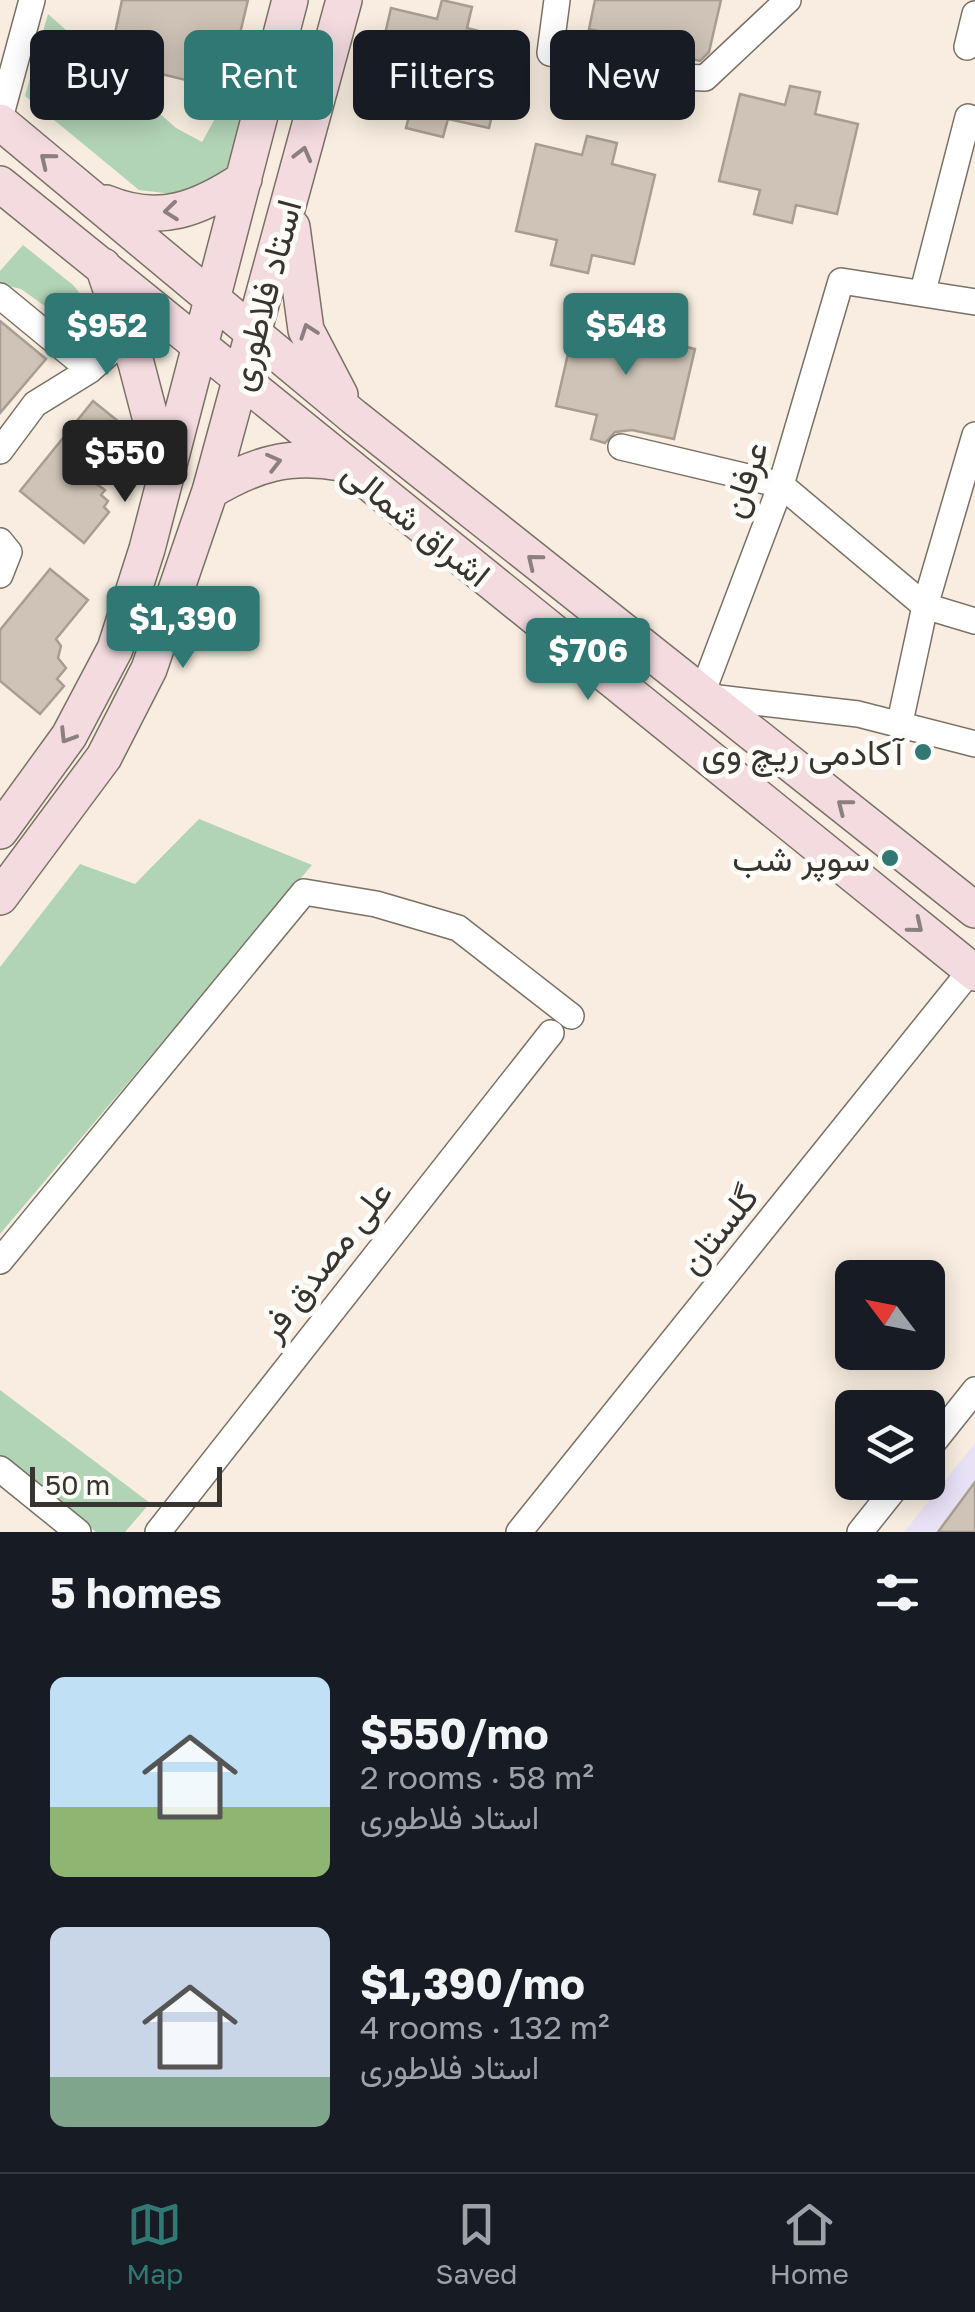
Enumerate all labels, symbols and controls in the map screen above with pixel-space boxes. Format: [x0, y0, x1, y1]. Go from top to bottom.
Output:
chip: Buy [30, 30, 164, 120]
chip: Rent [184, 30, 333, 120]
chip: Filters [353, 30, 530, 120]
chip: New [550, 30, 695, 120]
one-way arrow [291, 146, 312, 163]
one-way arrow [40, 154, 58, 172]
street label: استاد فلاطوری [218, 195, 312, 396]
one-way arrow [163, 200, 179, 222]
pin: $952 [48, 293, 166, 378]
pin: $548 [567, 293, 685, 378]
text: $952 [67, 306, 147, 344]
text: $548 [585, 306, 667, 344]
one-way arrow [300, 324, 320, 341]
pin: $550 [66, 420, 184, 505]
text: $550 [84, 433, 166, 471]
street label: عرفان [711, 435, 778, 523]
street label: اشراق شمالی [334, 451, 499, 597]
one-way arrow [264, 453, 282, 474]
one-way arrow [527, 555, 545, 573]
pin: $1,390 [102, 586, 264, 671]
text: $1,390 [129, 599, 237, 637]
pin: $706 [529, 618, 647, 703]
text: $706 [548, 631, 628, 669]
one-way arrow [60, 726, 79, 744]
place label: آکادمی ریچ وی [702, 731, 906, 777]
marker: آکادمی ریچ وی [912, 741, 934, 763]
one-way arrow [837, 801, 855, 818]
place label: سوپر شب [732, 837, 870, 883]
marker: سوپر شب [879, 847, 901, 869]
one-way arrow [905, 914, 923, 932]
street label: علی مصدق فر [249, 1172, 402, 1350]
street label: گلستان [669, 1176, 767, 1282]
north arrow [835, 1260, 945, 1370]
map controls [835, 1260, 945, 1500]
button: layers [835, 1390, 945, 1500]
scale bar [30, 1462, 222, 1506]
text: 50 m [45, 1468, 110, 1501]
icon: filters [870, 1565, 925, 1620]
text: 5 homes [50, 1567, 222, 1617]
text: $550/mo [360, 1708, 549, 1758]
icon: home [130, 1717, 250, 1837]
text: 2 rooms · 58 m² [360, 1758, 594, 1796]
text: استاد فلاطوری [360, 1798, 539, 1836]
text: $1,390/mo [360, 1958, 585, 2008]
icon: home [130, 1967, 250, 2087]
text: 4 rooms · 132 m² [360, 2008, 610, 2046]
text: استاد فلاطوری [360, 2048, 539, 2086]
tab: Map [126, 2197, 183, 2290]
tab: Saved [436, 2197, 517, 2290]
tab: Home [770, 2197, 849, 2290]

